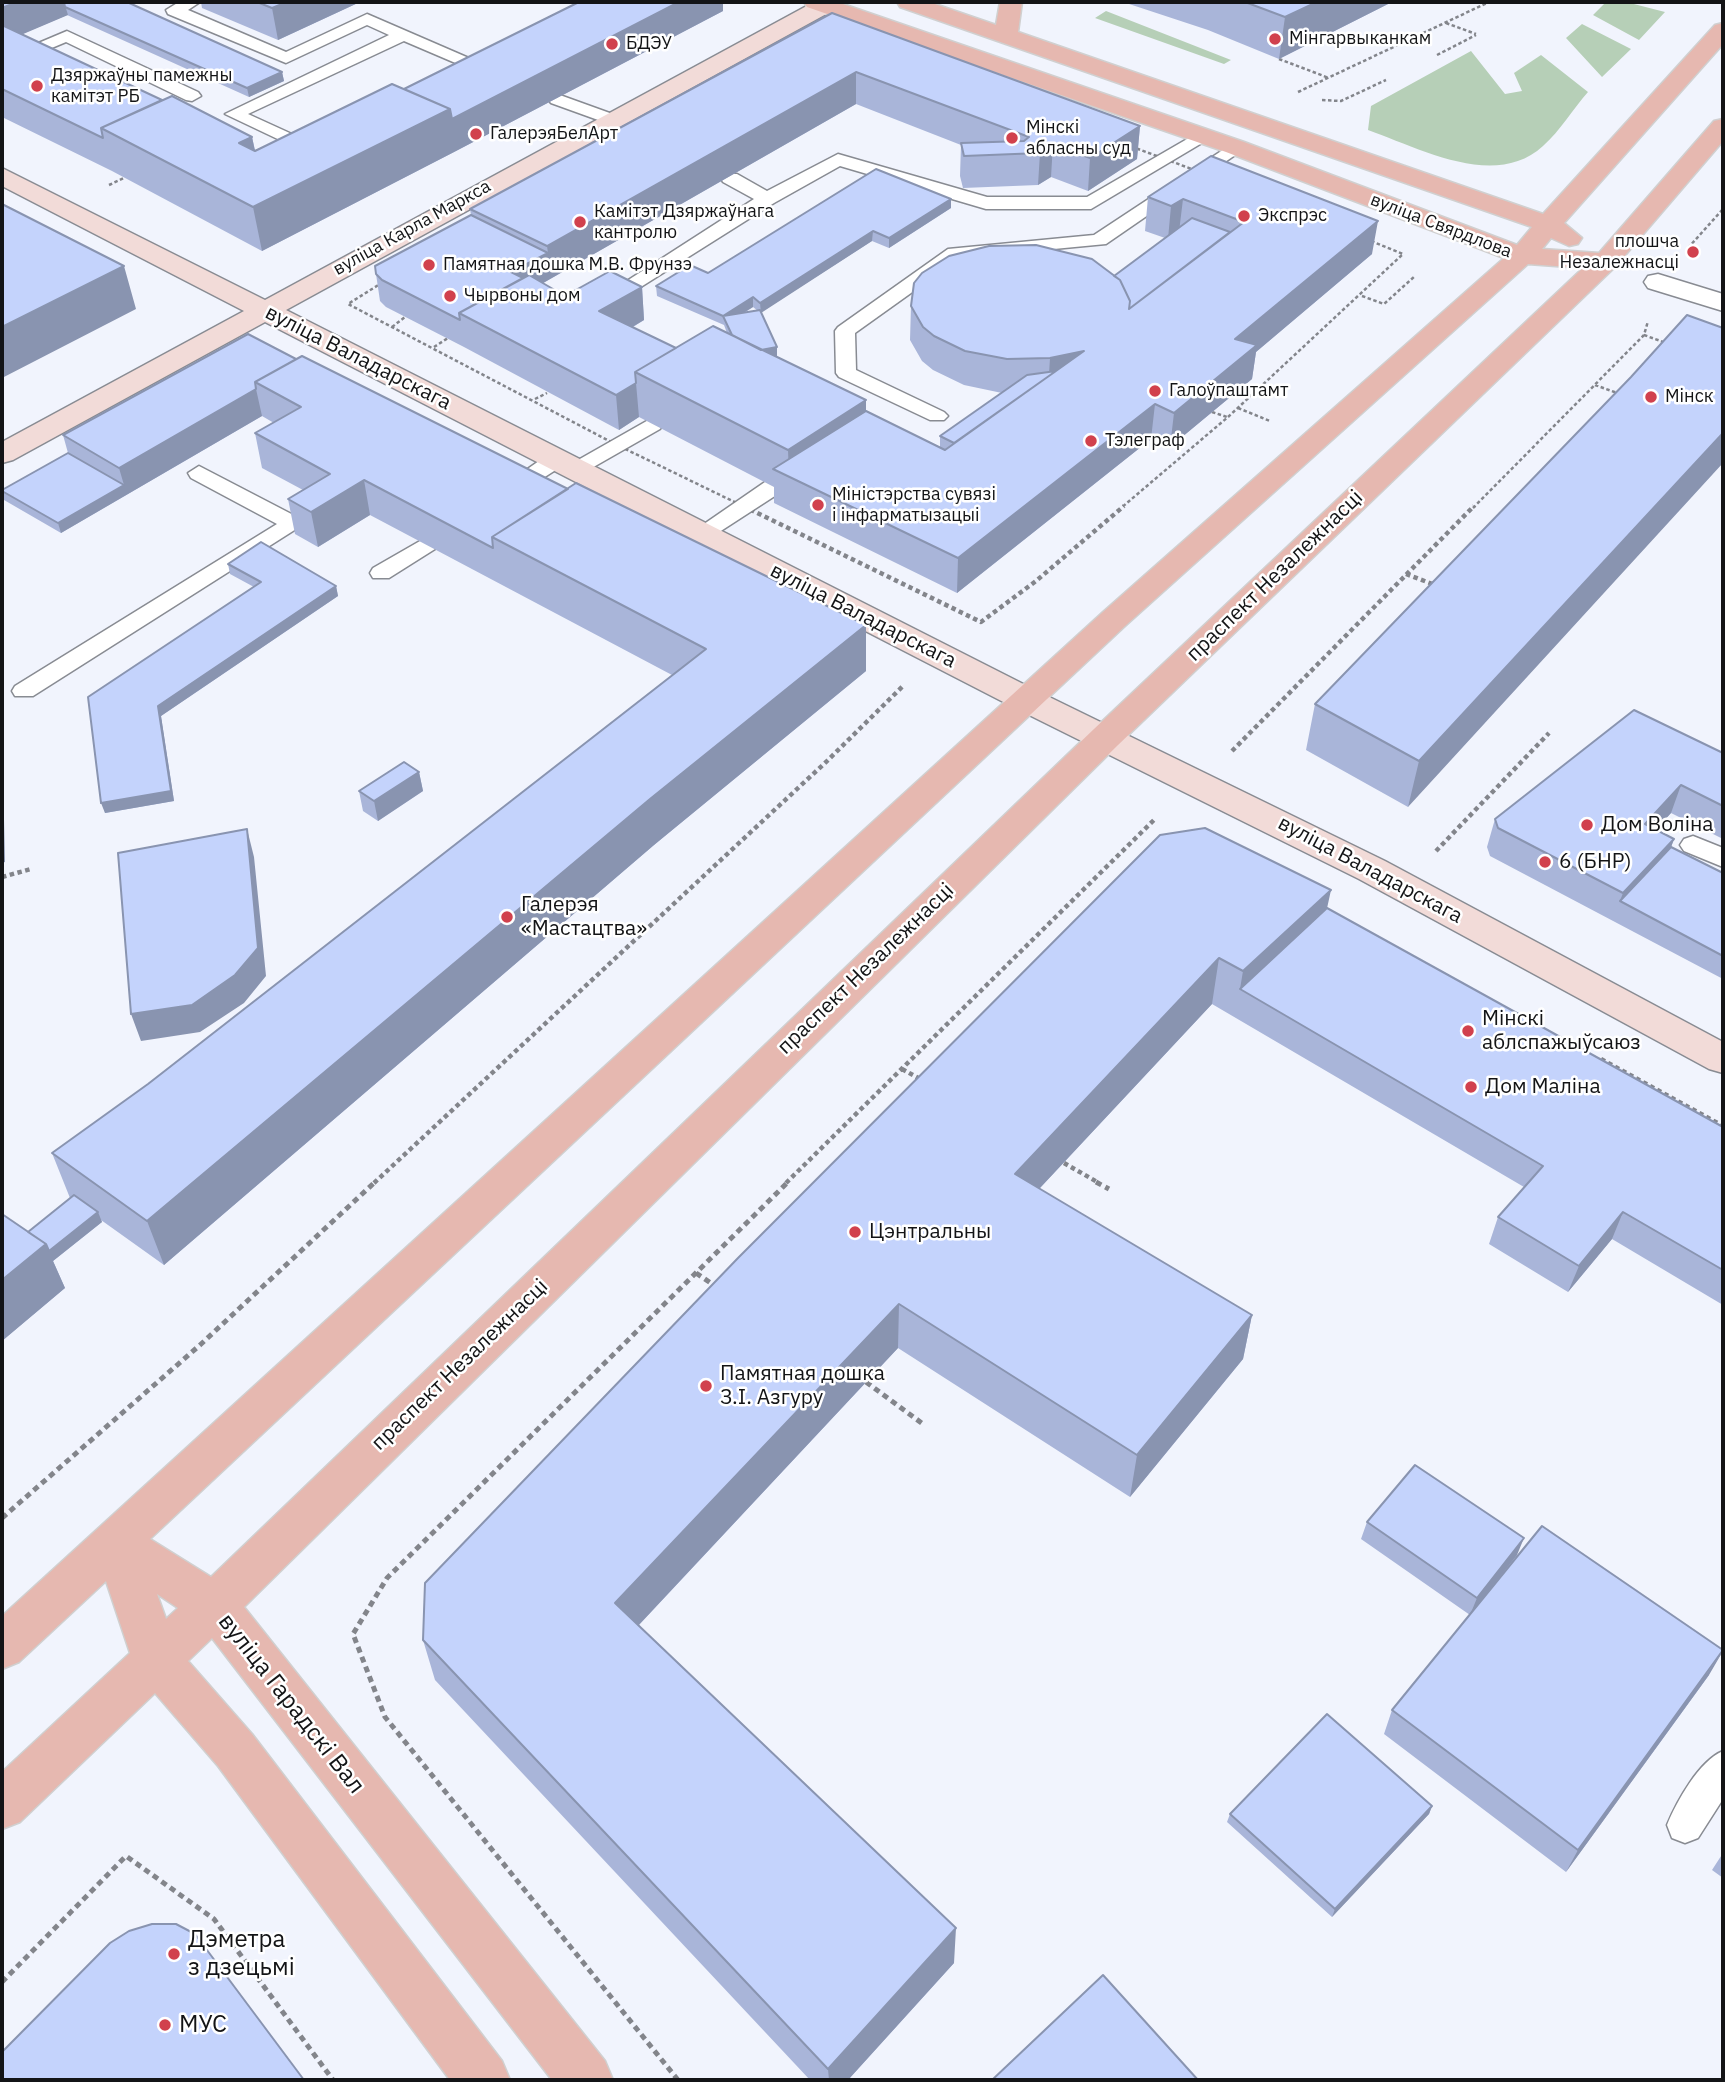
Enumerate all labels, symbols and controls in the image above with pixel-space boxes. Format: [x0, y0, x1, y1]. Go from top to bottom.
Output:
place label: Мінгарвыканкам [1289, 28, 1431, 50]
marker: Мінгарвыканкам [1267, 31, 1283, 47]
place label: БДЭУ [626, 33, 672, 55]
marker: БДЭУ [604, 36, 620, 52]
place label: Дзяржаўны памежны камітэт РБ [51, 65, 232, 108]
marker: Дзяржаўны памежны камітэт РБ [29, 78, 45, 94]
place label: Мінскі абласны суд [1026, 117, 1131, 160]
place label: ГалерэяБелАрт [490, 123, 618, 145]
marker: ГалерэяБелАрт [468, 126, 484, 142]
marker: Мінскі абласны суд [1004, 130, 1020, 146]
street label: вуліца Карла Маркса [329, 176, 495, 280]
street label: вуліца Свярдлова [1367, 189, 1515, 263]
place label: Камітэт Дзяржаўнага кантролю [594, 201, 774, 244]
place label: Экспрэс [1258, 205, 1327, 227]
marker: Экспрэс [1236, 208, 1252, 224]
marker: Камітэт Дзяржаўнага кантролю [572, 214, 588, 230]
place label: плошча Незалежнасці [1559, 231, 1679, 274]
marker: плошча Незалежнасці [1685, 244, 1701, 260]
place label: Памятная дошка М.В. Фрунзэ [443, 254, 692, 276]
marker: Памятная дошка М.В. Фрунзэ [421, 257, 437, 273]
place label: Чырвоны дом [464, 285, 580, 307]
marker: Чырвоны дом [442, 288, 458, 304]
street label: вуліца Валадарскага [261, 300, 455, 416]
place label: Галоўпаштамт [1169, 380, 1289, 402]
marker: Галоўпаштамт [1147, 383, 1163, 399]
place label: Мінск [1665, 386, 1714, 408]
marker: Мінск [1643, 389, 1659, 405]
place label: Тэлеграф [1105, 430, 1185, 452]
marker: Тэлеграф [1083, 433, 1099, 449]
place label: Міністэрства сувязі і інфарматызацыі [832, 484, 996, 526]
street label: праспект Незалежнасці [1182, 485, 1368, 667]
marker: Міністэрства сувязі і інфарматызацыі [810, 497, 826, 513]
street label: вуліца Валадарскага [766, 558, 960, 674]
street label: вуліца Валадарскага [1273, 811, 1467, 929]
place label: Дом Воліна [1601, 812, 1714, 838]
marker: Дом Воліна [1579, 817, 1595, 833]
place label: 6 (БНР) [1559, 849, 1632, 875]
marker: 6 (БНР) [1537, 854, 1553, 870]
street label: праспект Незалежнасці [773, 878, 959, 1060]
place label: Галерэя «Мастацтва» [521, 892, 647, 942]
marker: Галерэя «Мастацтва» [499, 909, 515, 925]
place label: Мінскі аблспажыўсаюз [1482, 1006, 1641, 1056]
marker: Мінскі аблспажыўсаюз [1460, 1023, 1476, 1039]
place label: Дом Маліна [1485, 1074, 1601, 1100]
marker: Дом Маліна [1463, 1079, 1479, 1095]
place label: Цэнтральны [869, 1219, 991, 1245]
marker: Цэнтральны [847, 1224, 863, 1240]
street label: праспект Незалежнасці [367, 1274, 553, 1456]
place label: Памятная дошка З.І. Азгуру [720, 1361, 885, 1411]
marker: Памятная дошка З.І. Азгуру [698, 1378, 714, 1394]
street label: вуліца Гарадскі Вал [212, 1608, 370, 1800]
place label: Дэметра з дзецьмі [188, 1926, 295, 1982]
marker: Дэметра з дзецьмі [166, 1946, 182, 1962]
place label: МУС [179, 2011, 227, 2039]
marker: МУС [157, 2017, 173, 2033]

